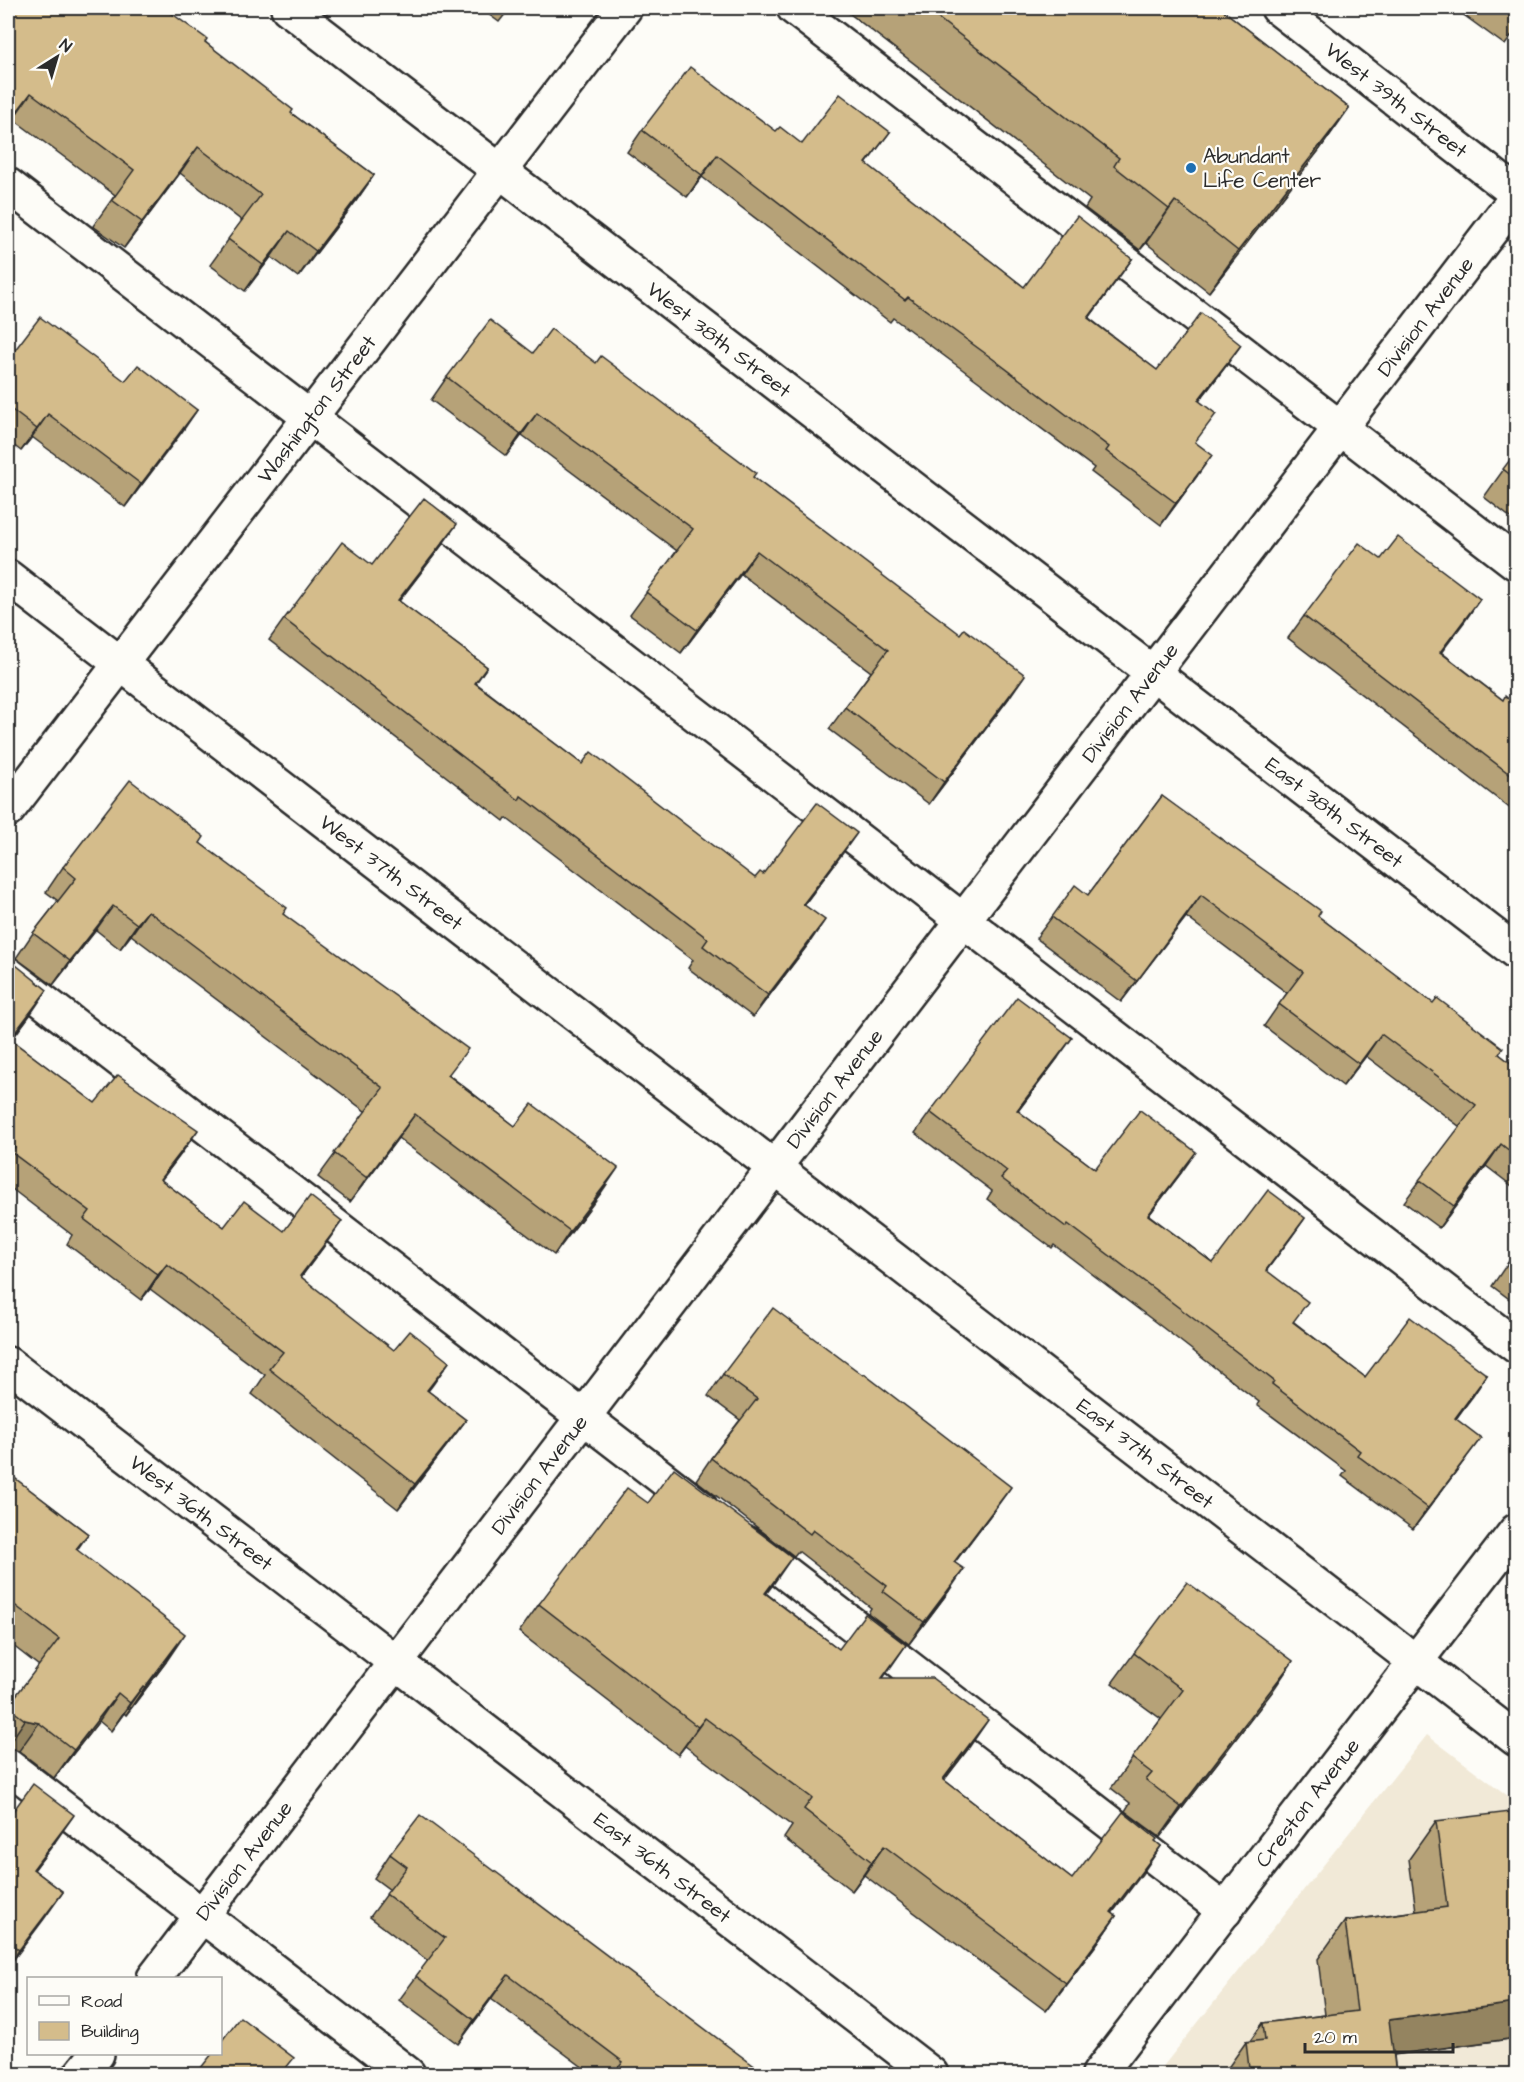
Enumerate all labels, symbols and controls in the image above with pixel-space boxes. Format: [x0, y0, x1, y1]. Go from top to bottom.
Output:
north arrow [27, 27, 87, 87]
text: N [55, 34, 76, 58]
street label: West 39th Street [1319, 36, 1474, 165]
place label: Abundant Life Center [1203, 142, 1322, 195]
marker: Abundant Life Center [1184, 161, 1198, 175]
street label: Division Avenue [1371, 251, 1481, 383]
street label: West 38th Street [641, 275, 798, 405]
street label: Washington Street [251, 329, 384, 489]
street label: Division Avenue [1075, 637, 1185, 769]
street label: East 38th Street [1259, 750, 1410, 876]
street label: West 37th Street [313, 808, 469, 938]
street label: Division Avenue [780, 1023, 890, 1155]
street label: East 37th Street [1070, 1392, 1220, 1516]
street label: Division Avenue [485, 1409, 595, 1541]
street label: West 36th Street [123, 1448, 280, 1578]
street label: Creston Avenue [1249, 1732, 1367, 1874]
street label: Division Avenue [189, 1795, 299, 1927]
street label: East 36th Street [588, 1806, 738, 1931]
legend [27, 1977, 222, 2055]
text: Road [81, 1989, 122, 2014]
scale bar [1305, 2016, 1454, 2054]
text: Building [81, 2019, 139, 2045]
text: 20 m [1314, 2025, 1357, 2050]

